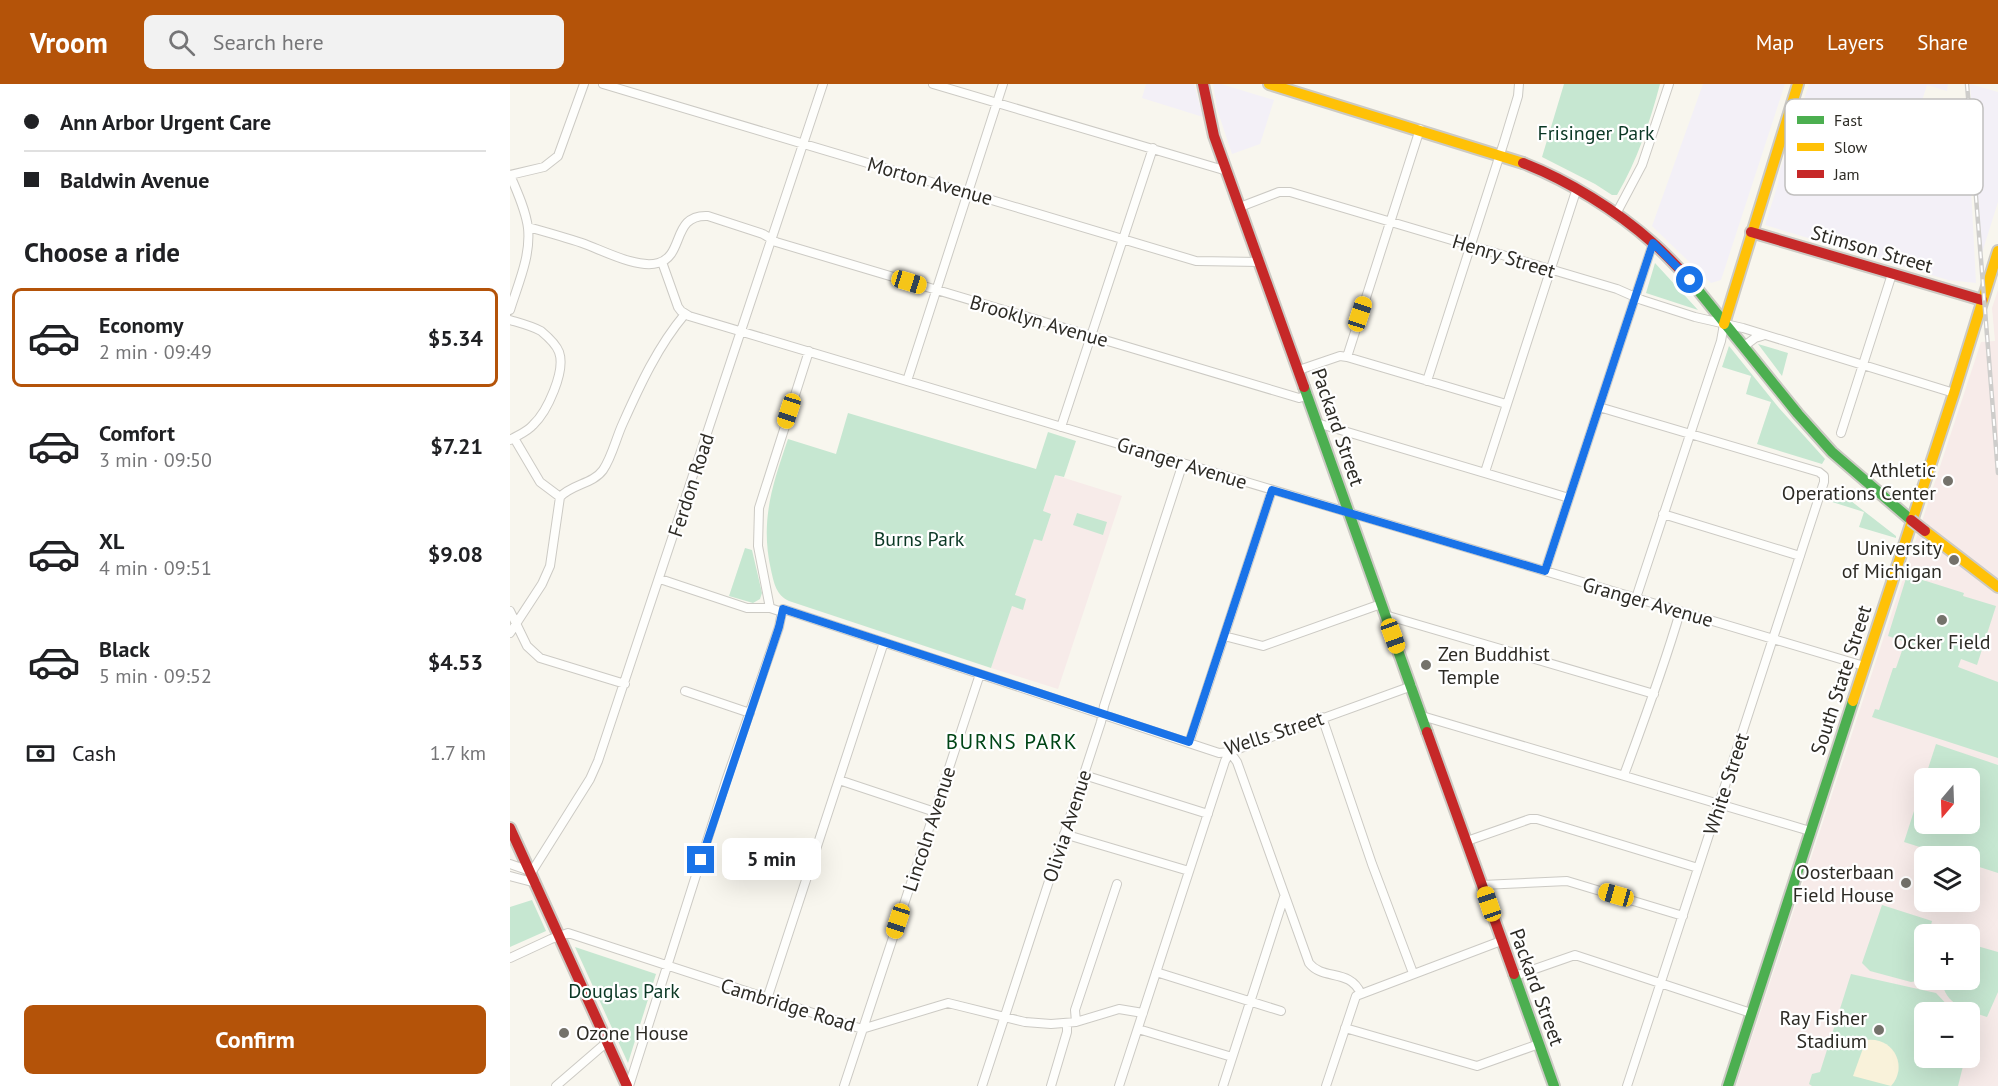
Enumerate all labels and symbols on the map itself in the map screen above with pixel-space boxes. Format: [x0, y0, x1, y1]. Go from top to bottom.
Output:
legend [1785, 99, 1983, 195]
text: Fast [1834, 110, 1863, 130]
park label: Frisinger Park [1537, 120, 1655, 146]
text: Slow [1834, 137, 1868, 157]
street label: Morton Avenue [864, 151, 996, 211]
text: Jam [1833, 164, 1860, 184]
street label: Stimson Street [1808, 219, 1936, 279]
street label: Henry Street [1449, 228, 1559, 284]
route start [1676, 266, 1703, 293]
car [889, 268, 929, 296]
street label: Brooklyn Avenue [967, 289, 1111, 353]
car [1346, 294, 1374, 334]
street label: Packard Street [1306, 365, 1370, 490]
car [775, 391, 803, 431]
street label: Ferdon Road [662, 430, 720, 540]
street label: Granger Avenue [1114, 431, 1250, 495]
place label: Athletic Operations Center [1782, 457, 1936, 506]
marker: Athletic Operations Center [1941, 474, 1955, 488]
park label: Burns Park [874, 526, 965, 552]
place label: University of Michigan [1842, 535, 1943, 584]
marker: University of Michigan [1947, 553, 1961, 567]
street label: Granger Avenue [1580, 571, 1716, 633]
street label: South State Street [1805, 602, 1877, 758]
marker: Ocker Field [1935, 613, 1949, 627]
car [1378, 616, 1408, 656]
place label: Ocker Field [1894, 629, 1990, 655]
place label: Zen Buddhist Temple [1438, 641, 1550, 690]
marker: Zen Buddhist Temple [1419, 658, 1433, 672]
street label: Wells Street [1221, 705, 1327, 761]
district label: BURNS PARK [946, 728, 1078, 755]
street label: White Street [1697, 729, 1755, 838]
street label: Lincoln Avenue [897, 763, 961, 895]
street label: Olivia Avenue [1037, 766, 1097, 886]
north arrow [1914, 768, 1980, 834]
callout: 5 min [722, 839, 821, 881]
route end [687, 846, 714, 873]
place label: Oosterbaan Field House [1793, 859, 1894, 908]
marker: Oosterbaan Field House [1899, 876, 1913, 890]
car [1596, 881, 1636, 909]
car [1475, 884, 1503, 924]
car [884, 901, 912, 941]
street label: Packard Street [1504, 925, 1570, 1049]
street label: Cambridge Road [717, 972, 859, 1038]
park label: Douglas Park [568, 978, 680, 1004]
place label: Ray Fisher Stadium [1779, 1005, 1867, 1054]
place label: Ozone House [576, 1020, 689, 1046]
marker: Ray Fisher Stadium [1872, 1023, 1886, 1037]
marker: Ozone House [557, 1026, 571, 1040]

